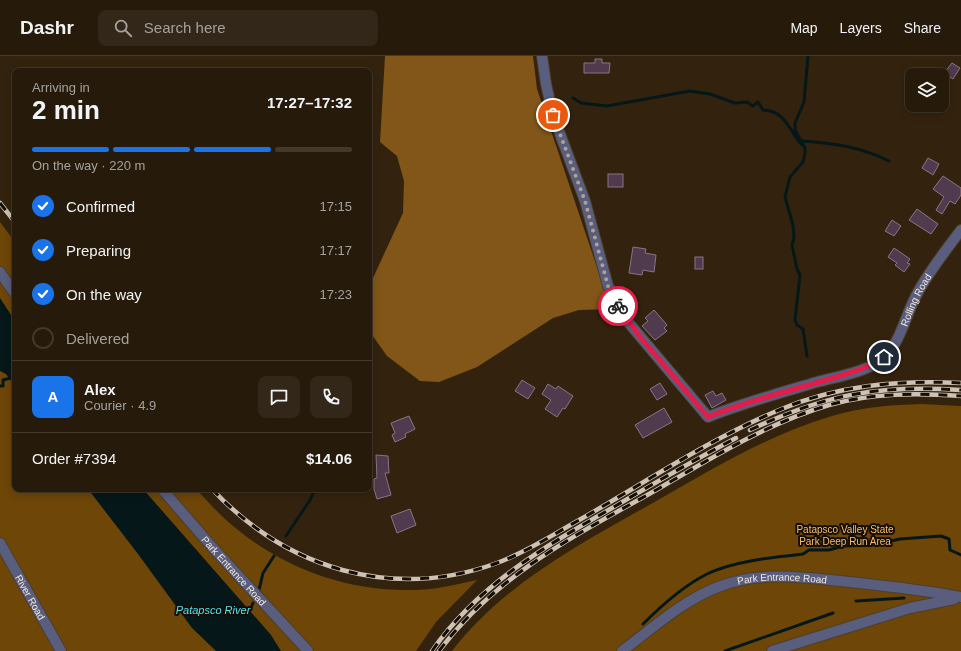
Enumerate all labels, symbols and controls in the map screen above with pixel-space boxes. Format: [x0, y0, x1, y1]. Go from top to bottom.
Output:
search box [98, 10, 378, 46]
text: Dashr [20, 17, 74, 38]
icon: search [112, 17, 134, 39]
text: Search here [144, 19, 226, 36]
text: Map [790, 20, 818, 36]
text: Layers [840, 20, 882, 36]
text: Share [904, 20, 941, 36]
map controls [905, 68, 949, 112]
button: layers [905, 68, 949, 112]
text: Arriving in [32, 80, 90, 95]
text: 17:27–17:32 [267, 94, 352, 111]
text: 2 min [32, 95, 100, 125]
pin [536, 98, 570, 132]
icon: bag [542, 104, 564, 126]
text: On the way · 220 m [32, 158, 145, 173]
icon: check [32, 195, 54, 217]
text: Confirmed [66, 198, 135, 215]
text: 17:15 [319, 199, 352, 214]
icon: check [32, 239, 54, 261]
text: Preparing [66, 242, 131, 259]
text: 17:17 [319, 243, 352, 258]
street label: Rolling Road [898, 271, 933, 328]
icon: check [32, 283, 54, 305]
text: On the way [66, 286, 142, 303]
courier [598, 286, 638, 326]
text: 17:23 [319, 287, 352, 302]
icon: bike [607, 295, 629, 317]
text: Delivered [66, 330, 129, 347]
pin [867, 340, 901, 374]
icon: home [873, 346, 895, 368]
button: chat [258, 376, 300, 418]
button: phone [310, 376, 352, 418]
text: Alex [84, 381, 116, 398]
text: A [48, 388, 58, 405]
text: Courier · 4.9 [84, 398, 156, 413]
text: Order #7394 [32, 450, 116, 467]
text: $14.06 [306, 450, 352, 467]
park label: Patapsco Valley State Park Deep Run Area [796, 524, 894, 547]
street label: Park Entrance Road [200, 534, 269, 608]
street label: Park Entrance Road [736, 571, 827, 586]
street label: River Road [13, 572, 48, 621]
water label: Patapsco River [176, 604, 252, 616]

